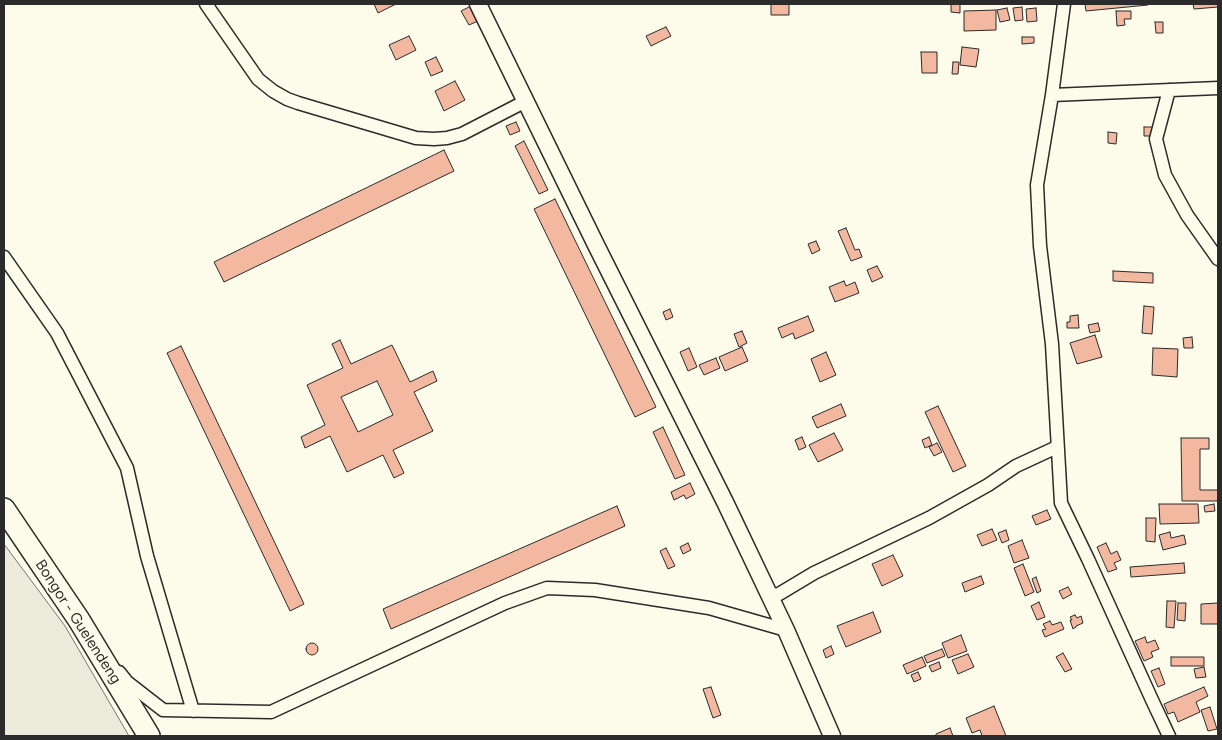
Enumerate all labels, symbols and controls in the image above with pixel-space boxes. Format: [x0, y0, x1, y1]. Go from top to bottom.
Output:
street label: Bongor - Guelendeng [31, 557, 125, 687]

